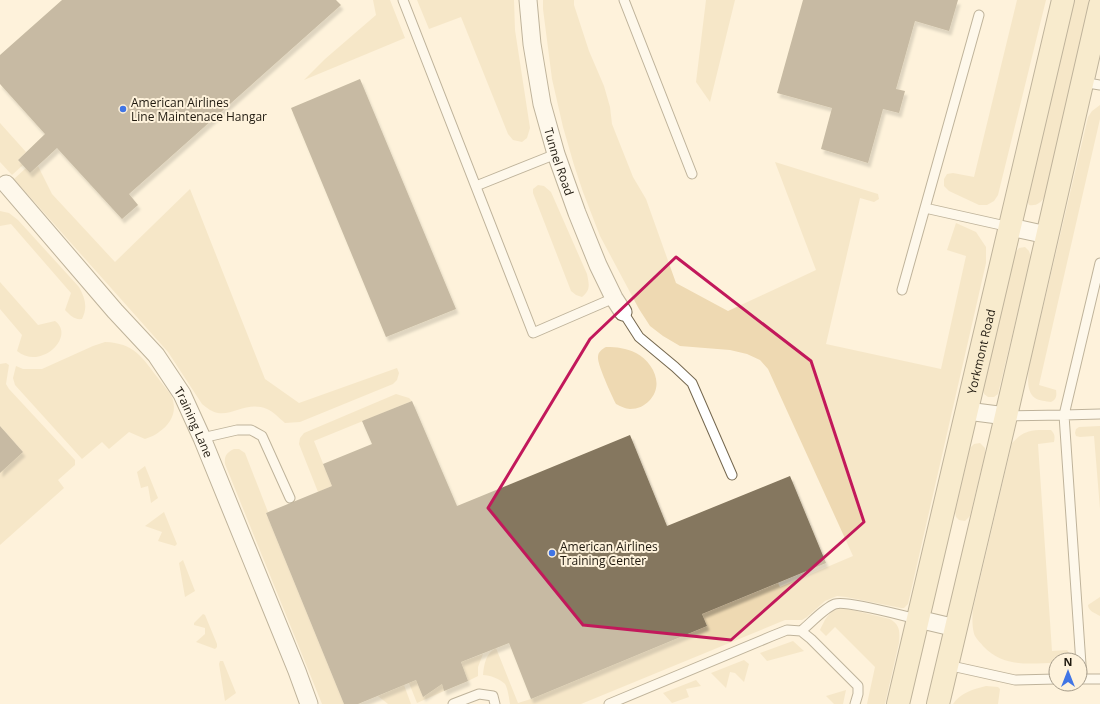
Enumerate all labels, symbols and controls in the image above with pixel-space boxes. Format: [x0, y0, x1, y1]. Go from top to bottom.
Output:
place label: American Airlines Line Maintenace Hangar [131, 94, 267, 125]
marker: American Airlines Line Maintenace Hangar [118, 104, 128, 114]
street label: Tunnel Road [541, 126, 578, 198]
street label: Yorkmont Road [962, 307, 999, 396]
street label: Training Lane [171, 383, 218, 460]
place label: American Airlines Training Center [560, 538, 658, 569]
marker: American Airlines Training Center [547, 548, 557, 558]
north arrow [1048, 652, 1088, 692]
text: N [1064, 654, 1072, 669]

